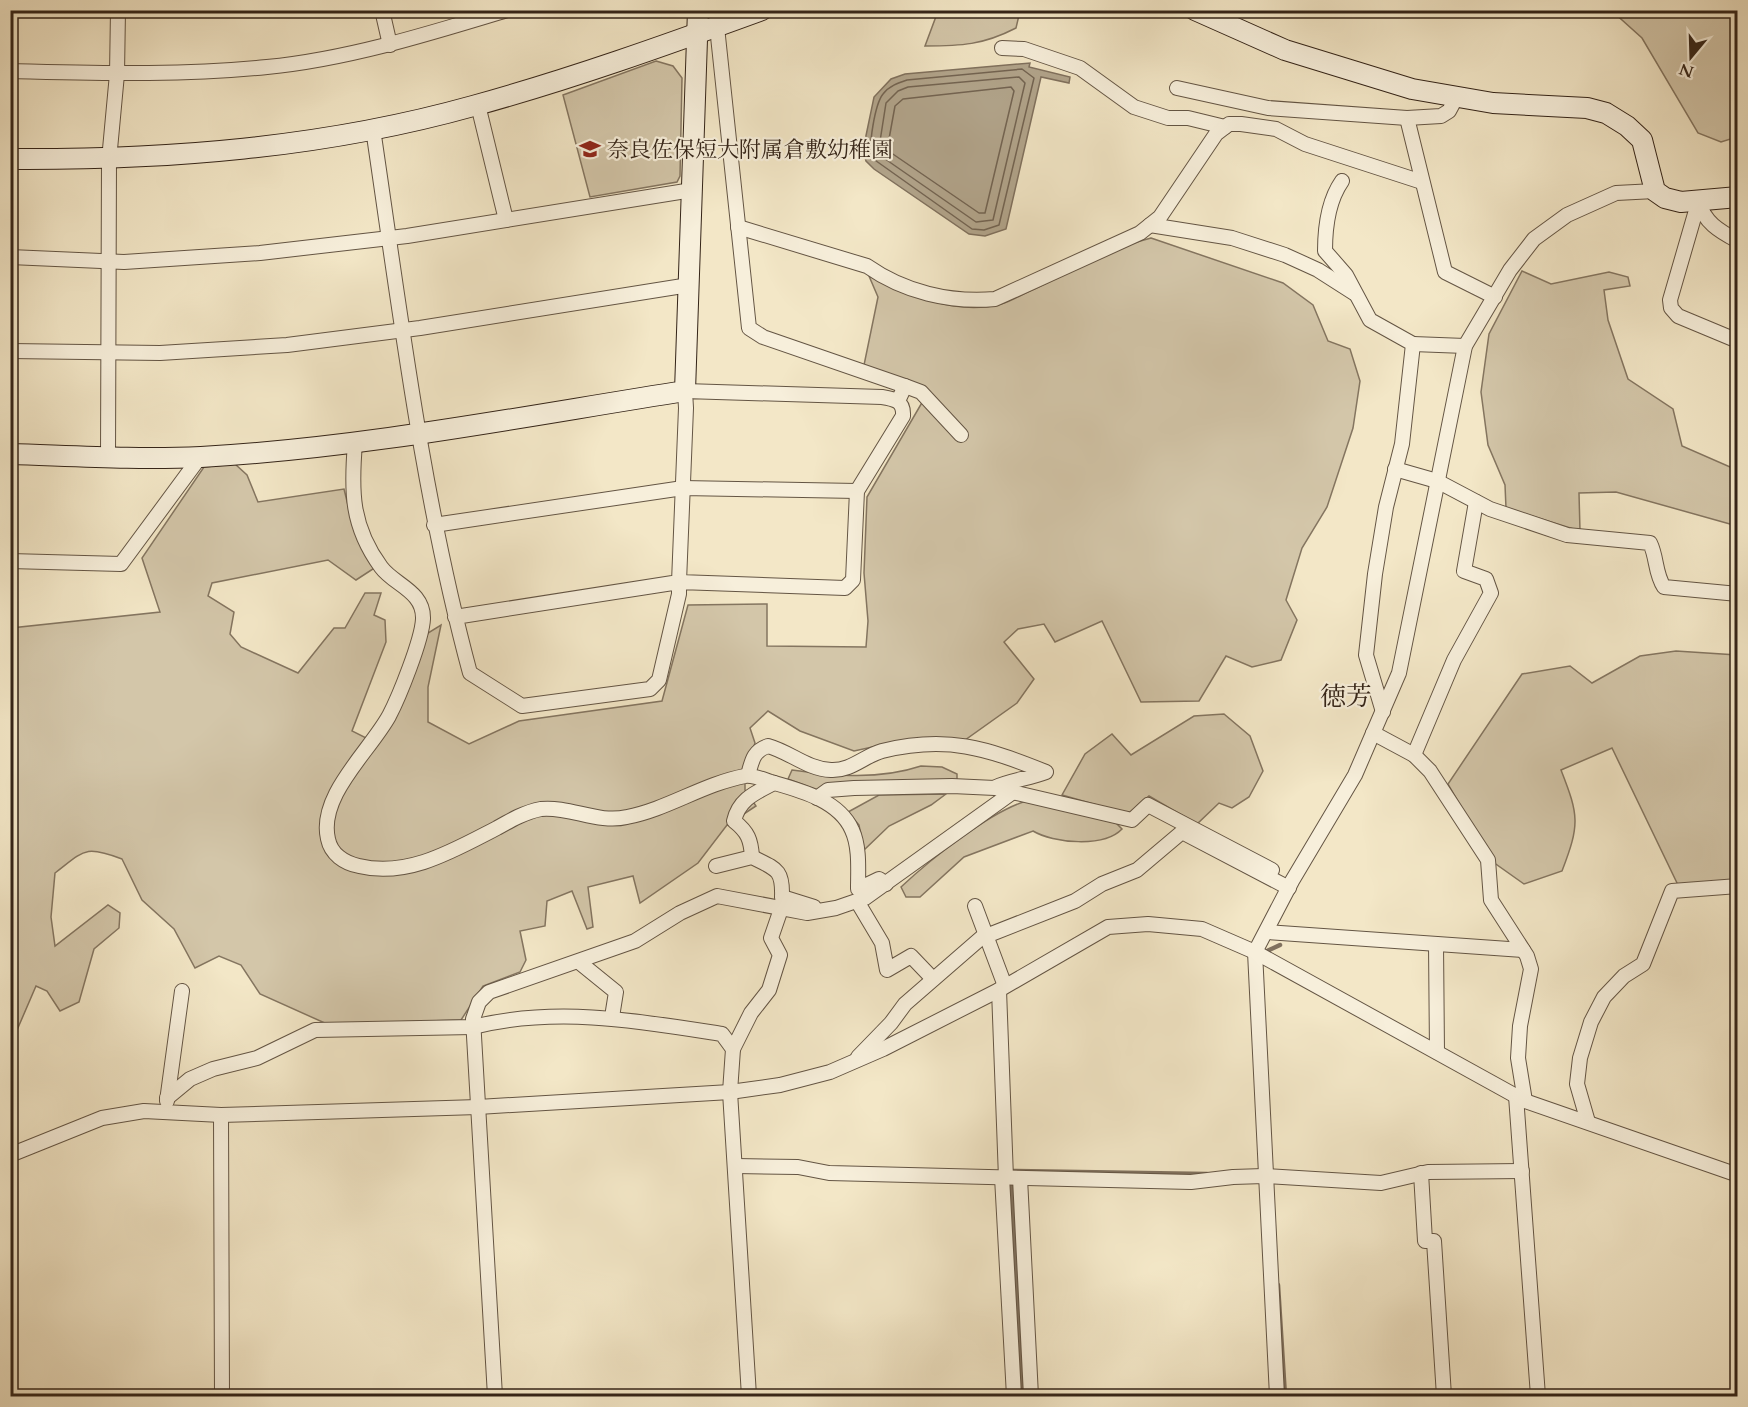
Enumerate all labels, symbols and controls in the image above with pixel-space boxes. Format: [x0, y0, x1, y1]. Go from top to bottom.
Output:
north arrow [1661, 27, 1721, 87]
text: N [1676, 58, 1697, 83]
place label: 奈良佐保短大附属倉敷幼稚園 [607, 135, 893, 165]
school or university icon: 奈良佐保短大附属倉敷幼稚園 [578, 137, 602, 161]
district label: 徳芳 [1320, 679, 1372, 714]

